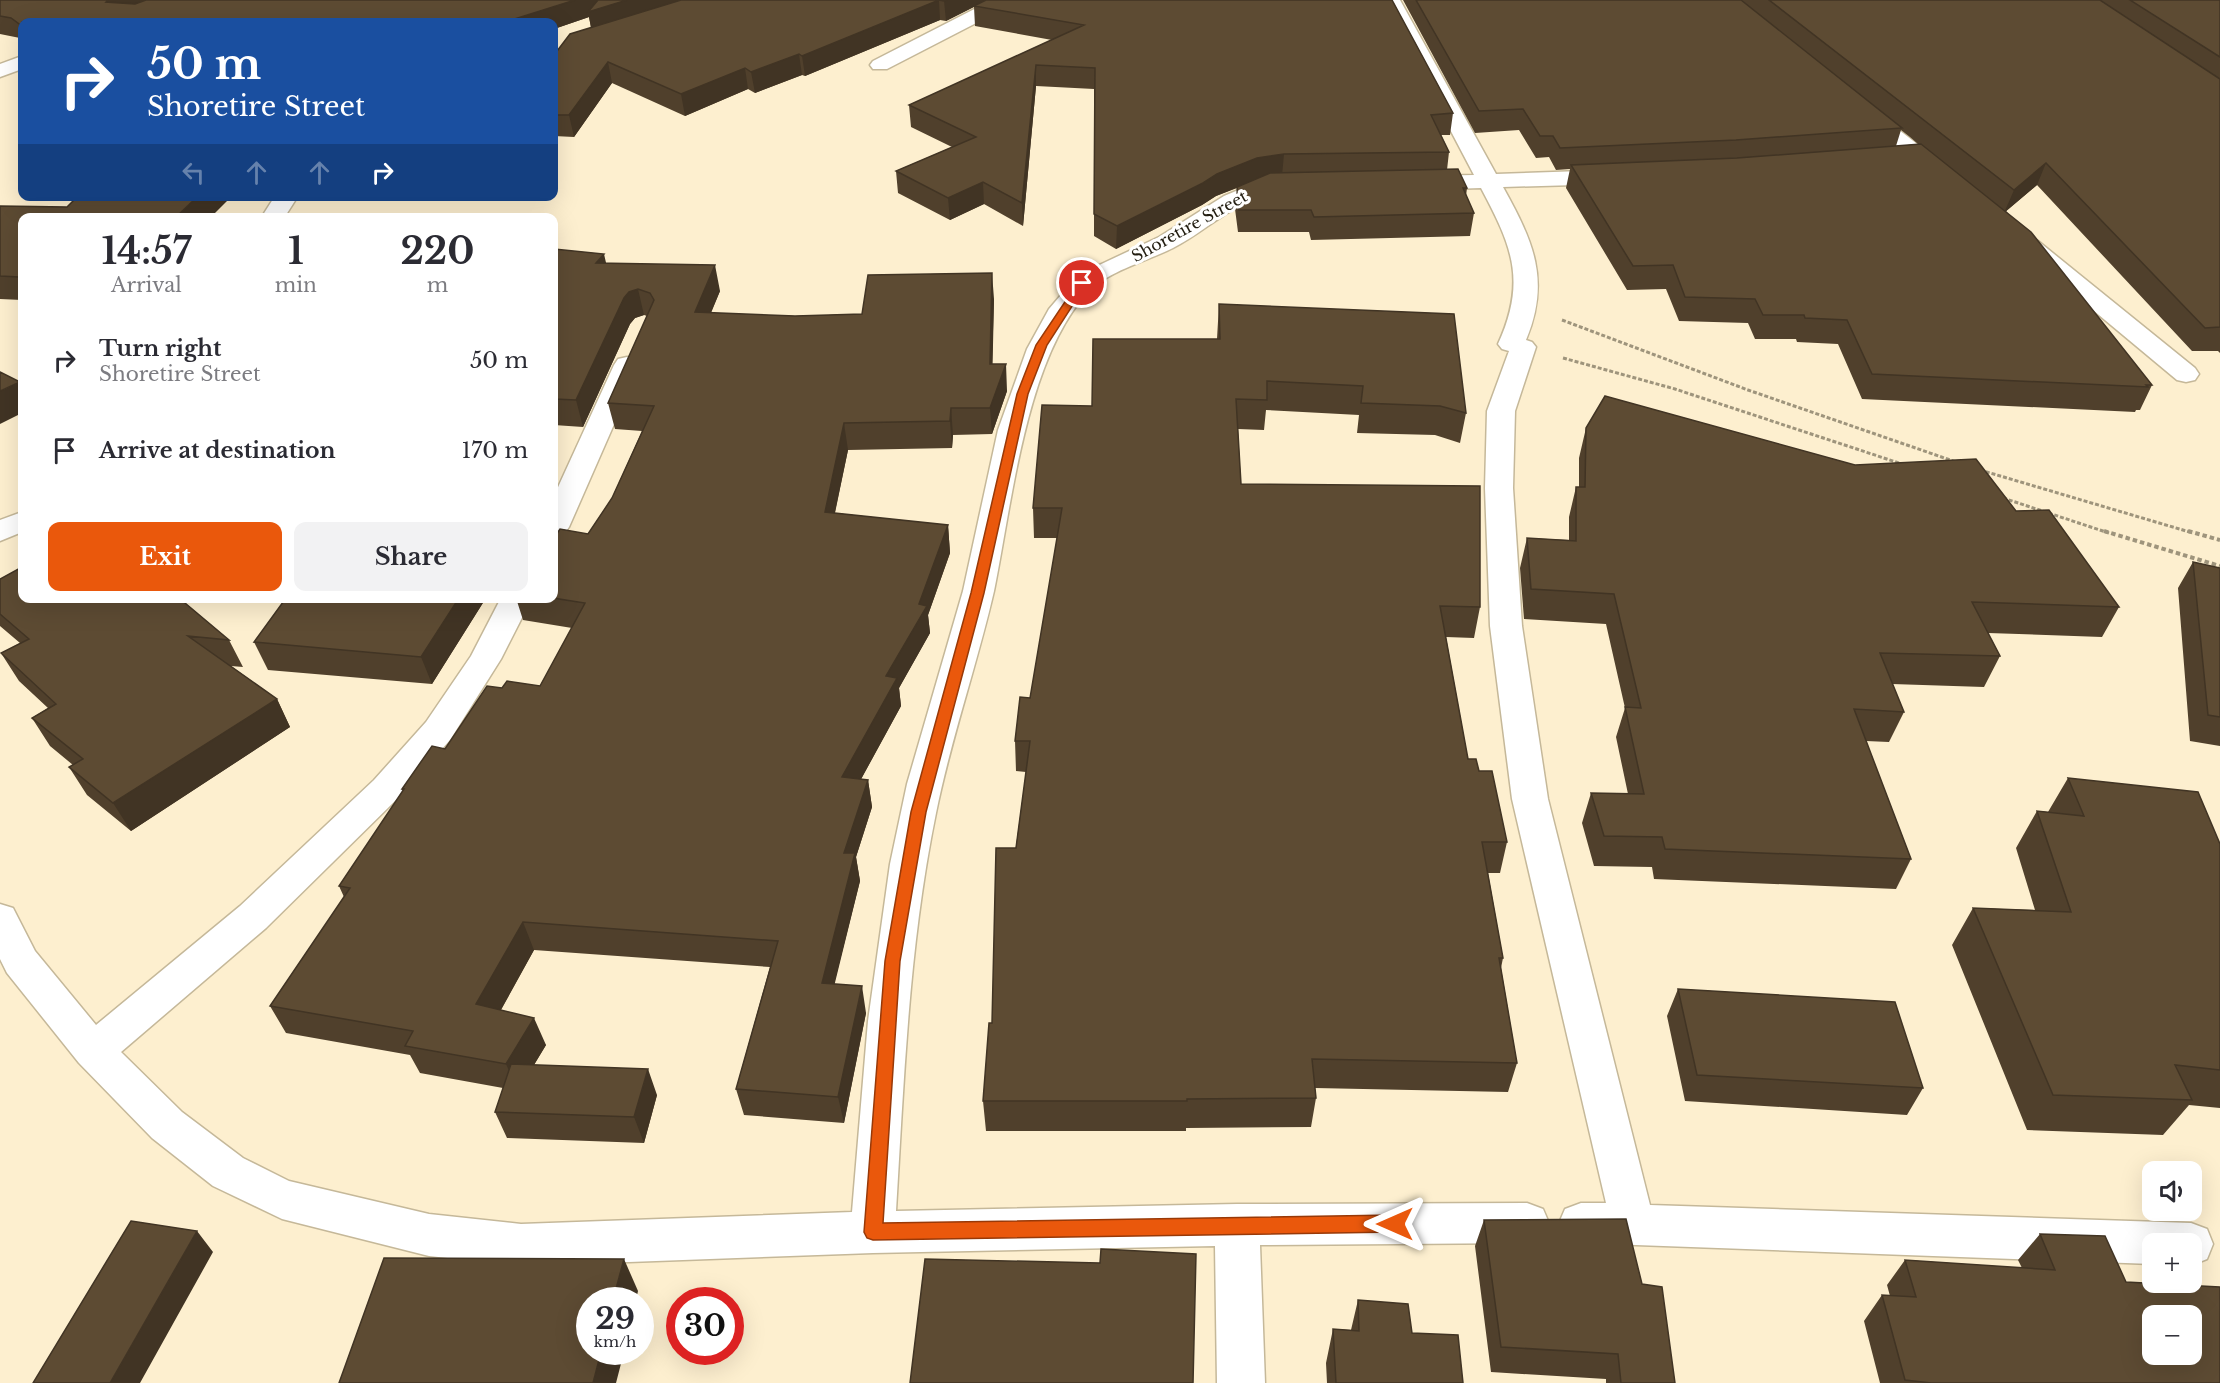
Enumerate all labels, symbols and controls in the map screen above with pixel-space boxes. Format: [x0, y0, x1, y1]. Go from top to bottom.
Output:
text: 50 m [147, 38, 261, 90]
icon: right [48, 42, 126, 120]
text: Shoretire Street [147, 90, 365, 123]
icon: left [177, 156, 210, 189]
icon: ahead [240, 156, 273, 189]
icon: ahead [303, 156, 336, 189]
icon: right [366, 156, 399, 189]
street label: Shoretire Street [1128, 186, 1250, 266]
text: 14:57 [102, 229, 191, 274]
text: 1 [288, 229, 304, 274]
text: 220 [400, 229, 474, 274]
pin [1056, 257, 1107, 308]
icon: arrive [1065, 266, 1098, 299]
text: Arrival [111, 273, 182, 297]
text: min [275, 273, 317, 297]
text: m [427, 273, 448, 297]
text: Turn right [99, 335, 221, 362]
icon: right [48, 344, 81, 377]
text: 50 m [470, 347, 528, 374]
text: Shoretire Street [99, 362, 261, 386]
icon: arrive [48, 434, 81, 467]
text: Arrive at destination [99, 437, 336, 464]
text: 170 m [462, 437, 528, 464]
button: Exit [48, 522, 282, 591]
button: Share [294, 522, 528, 591]
map controls [2142, 1161, 2202, 1365]
button: sound [2142, 1161, 2202, 1221]
position arrow [1363, 1192, 1427, 1256]
button: + [2142, 1233, 2202, 1293]
speed limit sign: 30 [666, 1287, 744, 1365]
text: 29 [595, 1300, 635, 1337]
button: − [2142, 1305, 2202, 1365]
text: km/h [594, 1332, 636, 1351]

